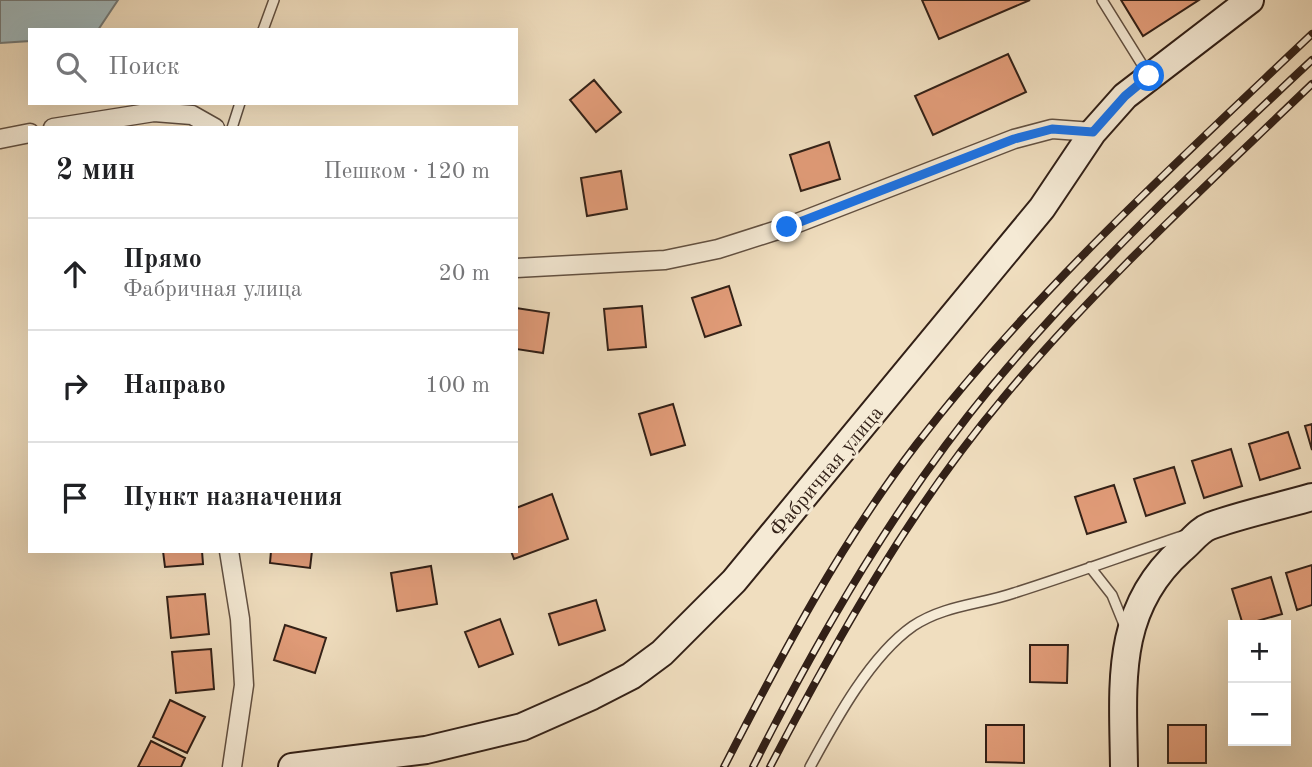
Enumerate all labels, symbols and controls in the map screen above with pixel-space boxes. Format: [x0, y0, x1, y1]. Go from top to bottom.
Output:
search box [28, 28, 518, 105]
icon: search [52, 48, 90, 86]
text: Поиск [108, 54, 180, 80]
route start [1133, 60, 1164, 91]
text: 2 мин [56, 156, 135, 186]
text: Пешком · 120 m [324, 160, 490, 183]
route end [771, 211, 802, 242]
text: Прямо [123, 247, 202, 273]
icon: ahead [56, 255, 94, 293]
text: 20 m [439, 262, 490, 285]
text: Фабричная улица [123, 278, 302, 301]
icon: right [56, 367, 94, 405]
text: Направо [123, 373, 226, 399]
text: 100 m [425, 374, 490, 397]
street label: Фабричная улица [767, 403, 888, 541]
icon: arrive [56, 479, 94, 517]
text: Пункт назначения [123, 485, 342, 511]
map controls [1228, 620, 1291, 746]
button: + [1228, 620, 1291, 683]
button: − [1228, 683, 1291, 746]

